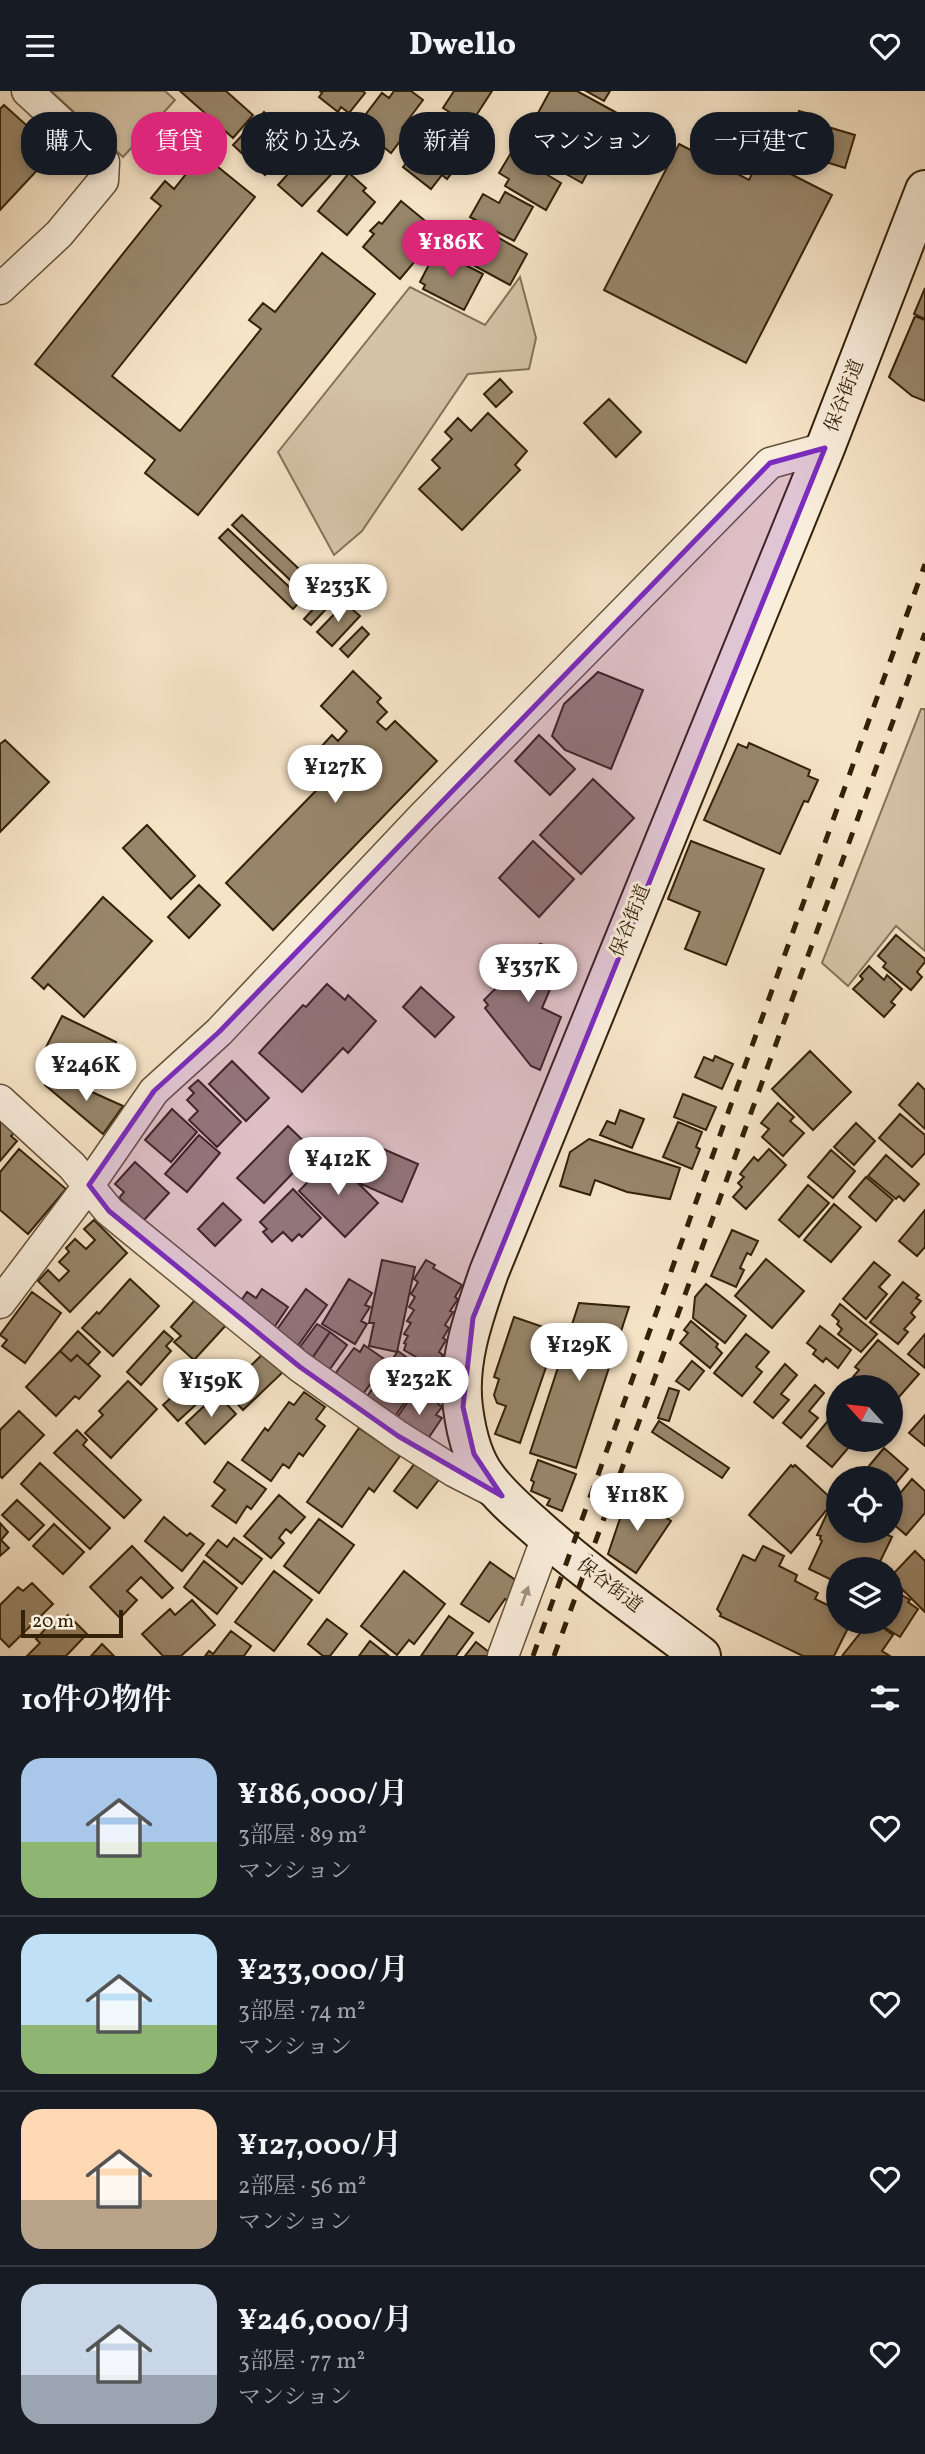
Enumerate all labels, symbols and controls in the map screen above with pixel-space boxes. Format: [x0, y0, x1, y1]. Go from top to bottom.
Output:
text: Dwello [409, 24, 516, 68]
icon: menu [21, 27, 59, 65]
icon: heart [866, 27, 904, 65]
chip: 購入 [21, 112, 117, 175]
chip: 賃貸 [131, 112, 227, 175]
chip: 絞り込み [241, 112, 385, 175]
chip: 新着 [399, 112, 495, 175]
chip: マンション [509, 112, 676, 175]
chip: 一戸建て [690, 112, 834, 175]
pin: ¥186K [402, 221, 500, 280]
text: ¥186K [418, 227, 484, 259]
street label: 保谷街道 [819, 356, 871, 436]
pin: ¥233K [289, 565, 387, 624]
text: ¥233K [305, 571, 371, 603]
pin: ¥127K [286, 745, 384, 805]
text: ¥127K [303, 752, 367, 784]
street label: 保谷街道 [605, 881, 657, 961]
pin: ¥337K [479, 944, 577, 1004]
text: ¥337K [495, 951, 561, 983]
pin: ¥246K [37, 1044, 135, 1103]
text: ¥246K [51, 1050, 121, 1082]
pin: ¥412K [289, 1137, 387, 1197]
text: ¥412K [305, 1144, 371, 1176]
pin: ¥129K [530, 1323, 628, 1383]
text: ¥129K [547, 1330, 611, 1362]
pin: ¥232K [370, 1357, 468, 1417]
pin: ¥159K [162, 1359, 260, 1419]
text: ¥232K [386, 1364, 452, 1396]
text: ¥159K [179, 1366, 243, 1398]
north arrow [826, 1375, 903, 1453]
map controls [826, 1375, 903, 1634]
button: locate [826, 1466, 903, 1543]
pin: ¥118K [588, 1473, 686, 1533]
text: ¥118K [606, 1480, 668, 1512]
street label: 保谷街道 [571, 1553, 647, 1619]
button: layers [826, 1557, 903, 1634]
one-way arrow [520, 1586, 531, 1607]
scale bar [21, 1607, 122, 1639]
text: 20 m [32, 1609, 74, 1635]
icon: filters [866, 1679, 904, 1717]
text: 10件の物件 [21, 1680, 172, 1722]
text: ¥186,000/月 [238, 1774, 408, 1816]
icon: home [77, 1786, 161, 1870]
icon: heart [866, 1809, 904, 1847]
text: 3部屋 · 89 m² [238, 1820, 367, 1852]
text: マンション [238, 1856, 352, 1888]
text: ¥233,000/月 [238, 1950, 409, 1992]
icon: home [77, 1962, 161, 2046]
icon: heart [866, 1985, 904, 2023]
text: 3部屋 · 74 m² [238, 1996, 366, 2028]
text: マンション [238, 2032, 352, 2064]
text: ¥127,000/月 [238, 2125, 402, 2167]
icon: home [77, 2137, 161, 2221]
icon: heart [866, 2160, 904, 2198]
text: 2部屋 · 56 m² [238, 2171, 366, 2203]
text: マンション [238, 2207, 352, 2239]
text: ¥246,000/月 [238, 2300, 413, 2342]
icon: home [77, 2312, 161, 2396]
icon: heart [866, 2335, 904, 2373]
text: 3部屋 · 77 m² [238, 2346, 365, 2378]
text: マンション [238, 2382, 352, 2414]

